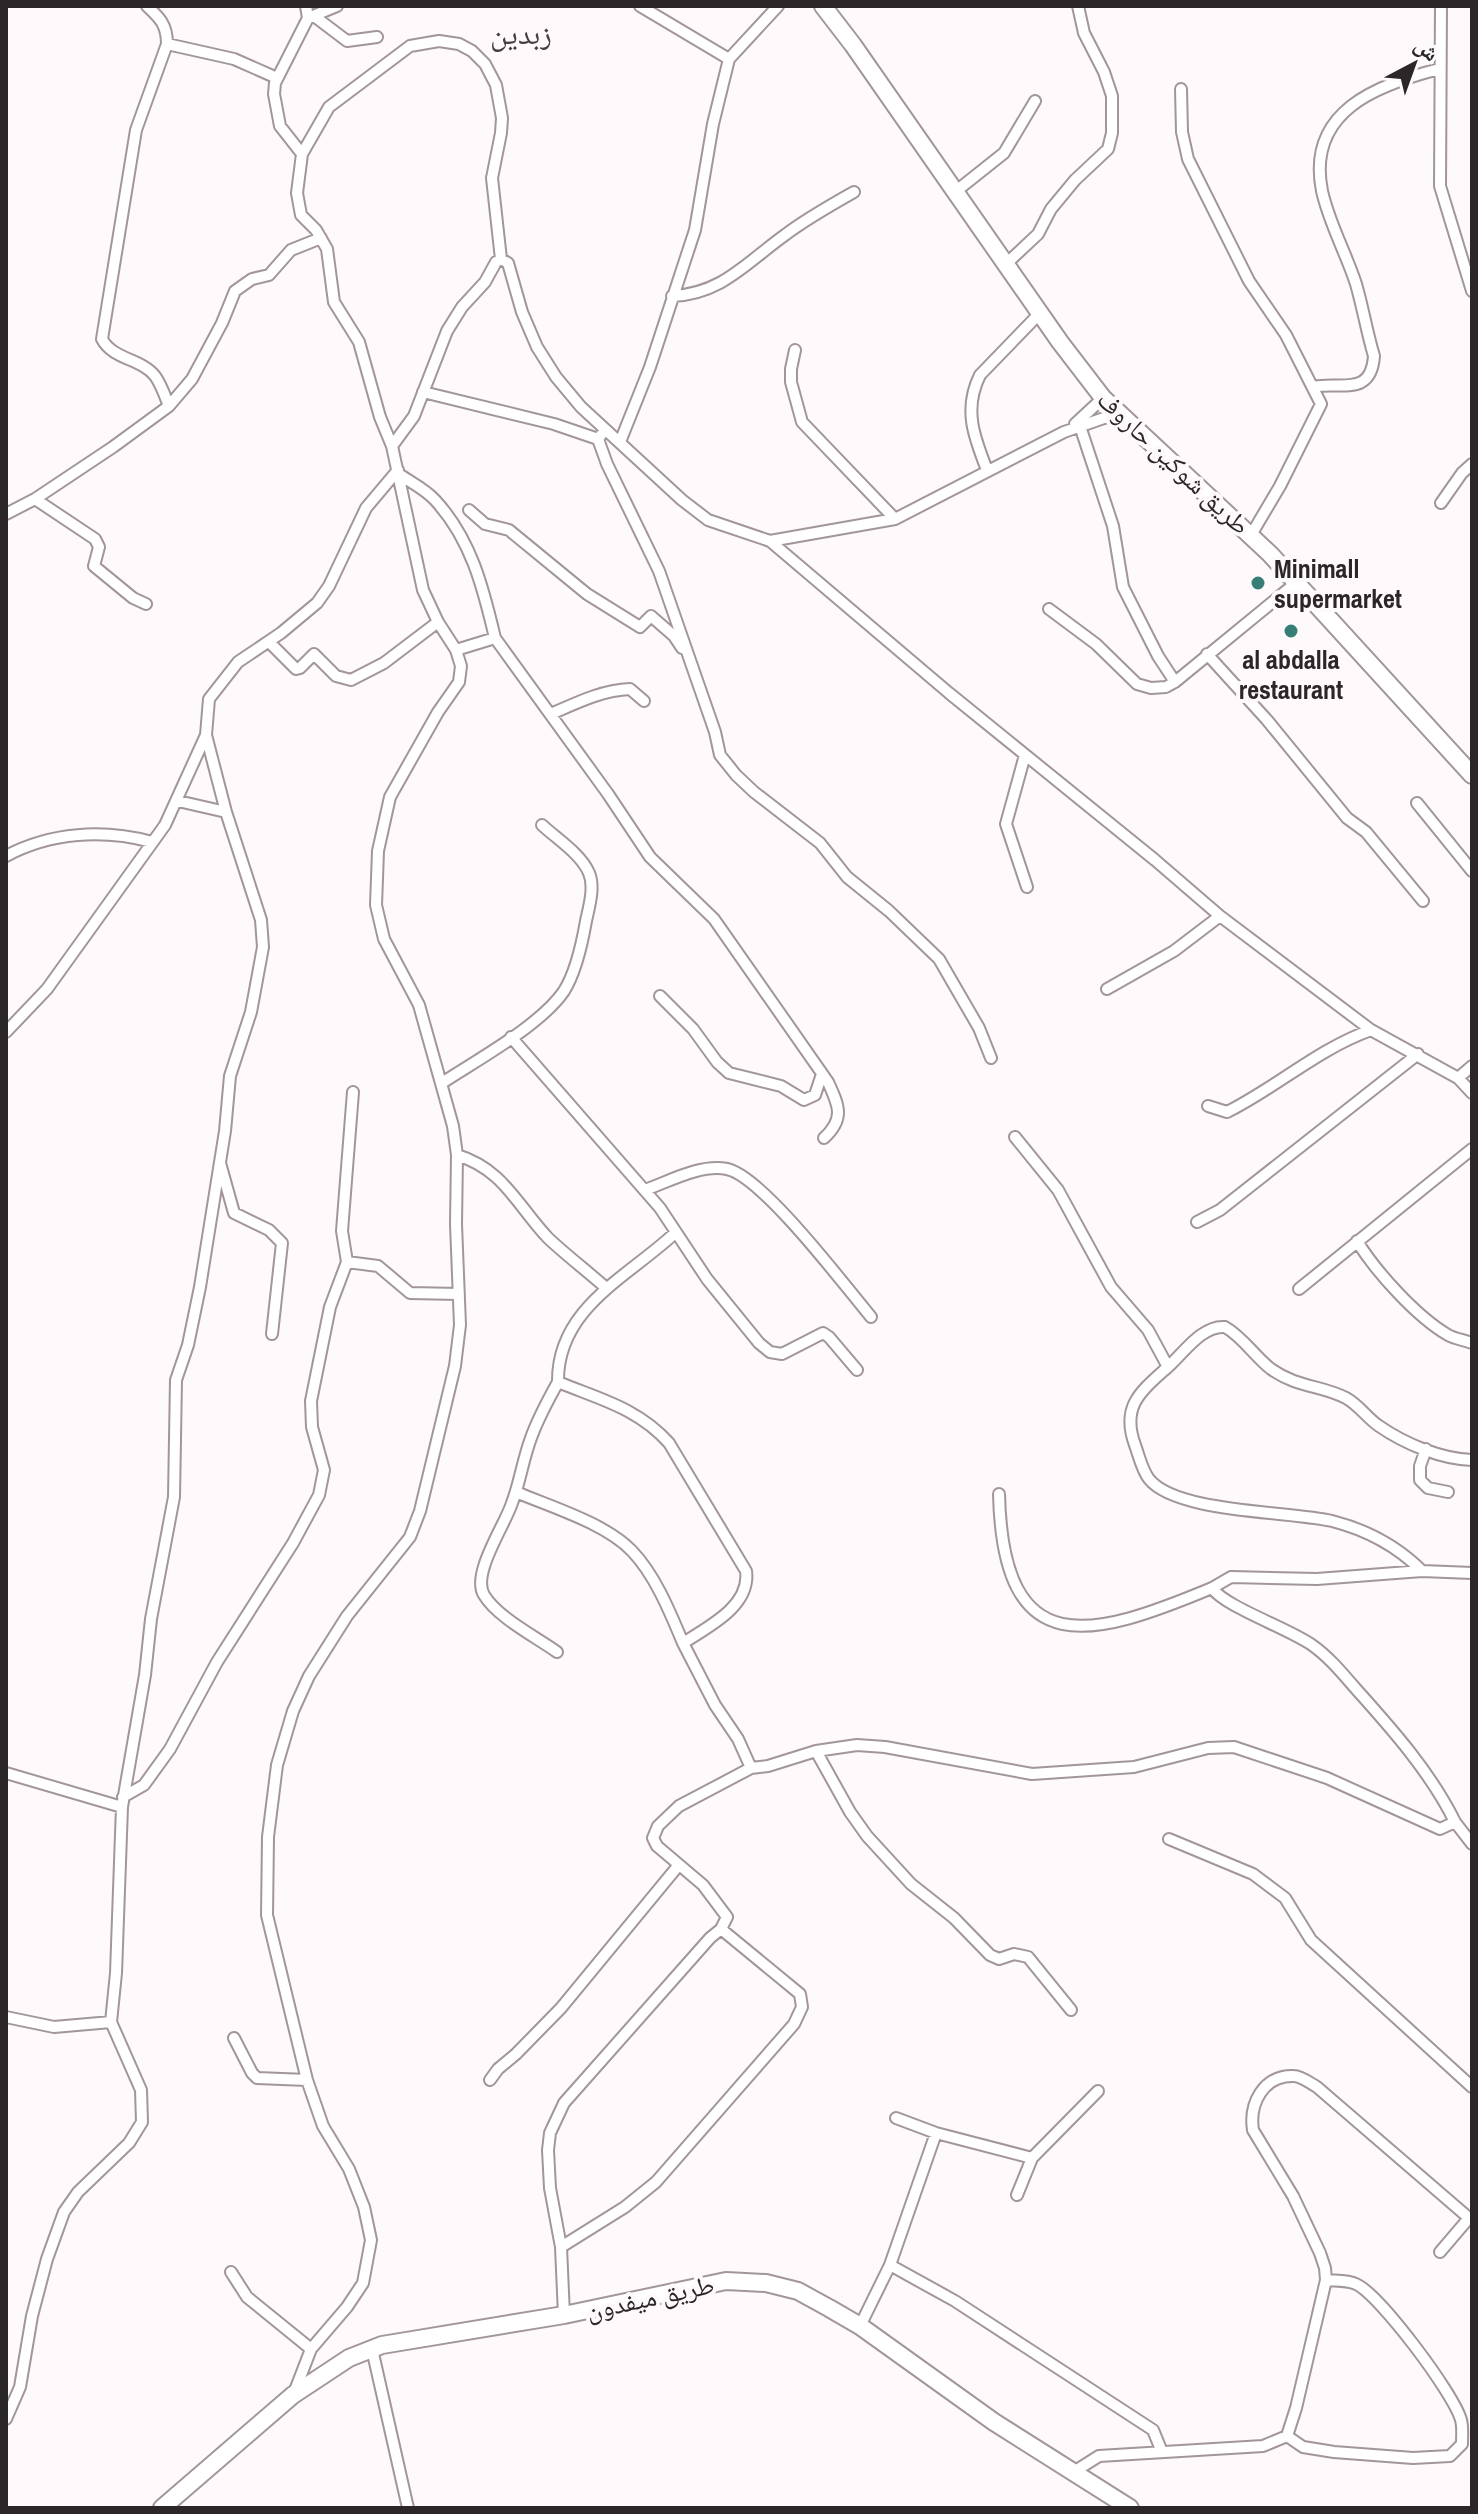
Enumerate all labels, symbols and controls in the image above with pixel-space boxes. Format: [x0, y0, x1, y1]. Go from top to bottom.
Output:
district label: زبدين [490, 13, 552, 53]
north arrow [1374, 24, 1454, 104]
text: ش [1408, 30, 1446, 68]
street label: طريق شوكين حاروف [1090, 382, 1258, 542]
place label: Minimall supermarket [1274, 551, 1402, 616]
marker: Minimall supermarket [1249, 574, 1267, 592]
marker: al abdalla restaurant [1282, 622, 1300, 640]
place label: al abdalla restaurant [1239, 642, 1343, 707]
street label: طريق ميفدون [583, 2266, 717, 2328]

